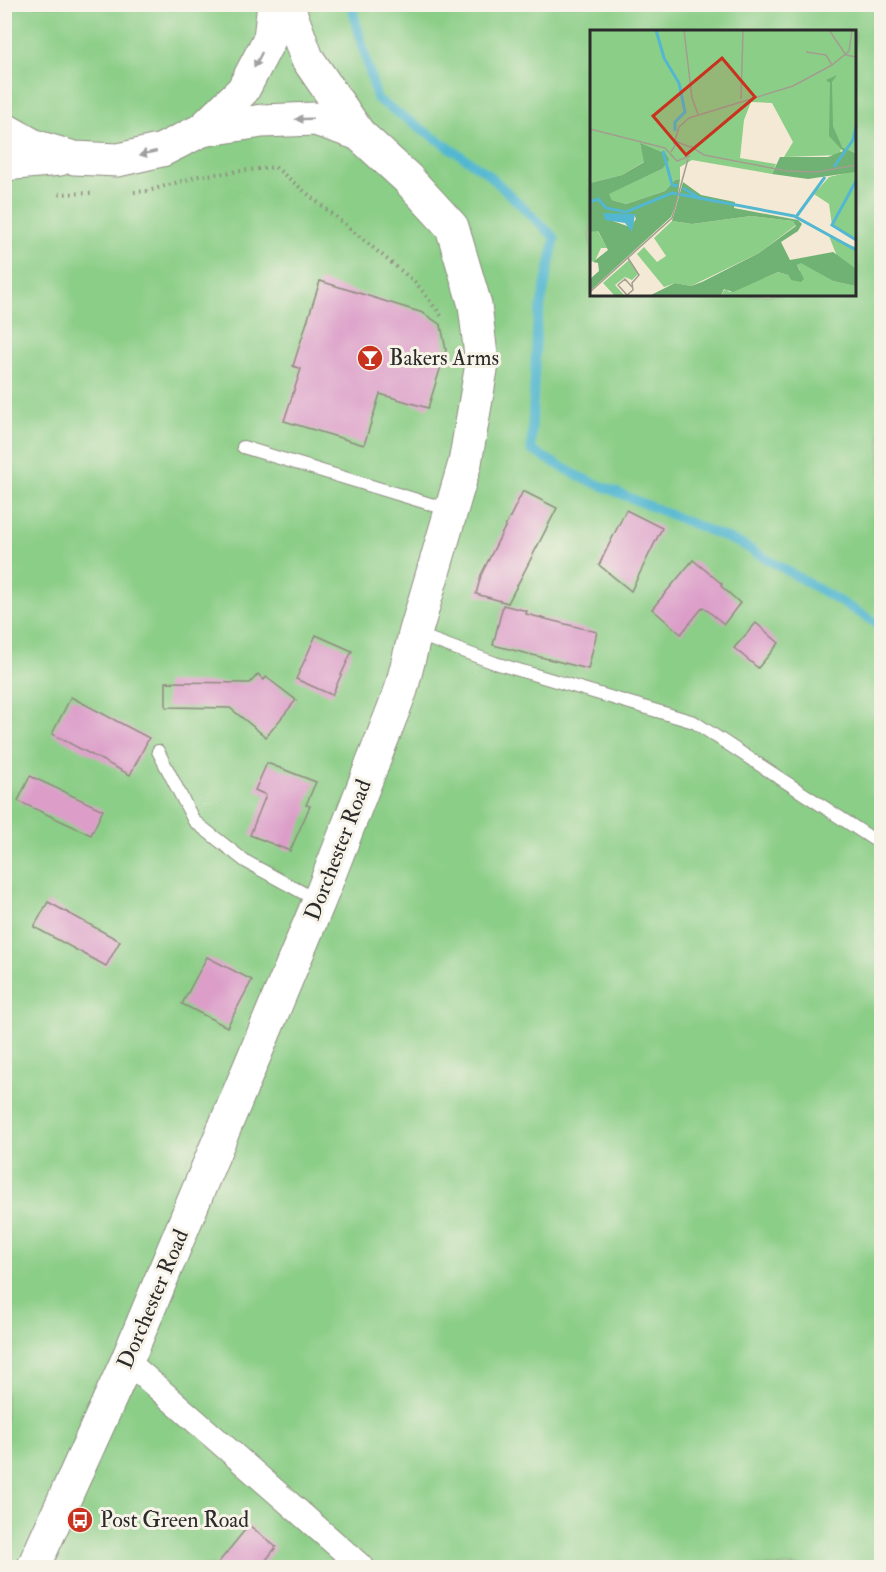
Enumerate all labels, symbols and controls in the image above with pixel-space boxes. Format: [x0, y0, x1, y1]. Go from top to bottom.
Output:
inset map [590, 30, 856, 296]
one-way arrow [254, 51, 264, 69]
one-way arrow [294, 115, 313, 124]
one-way arrow [139, 149, 158, 158]
bar icon: Bakers Arms [355, 343, 385, 373]
place label: Bakers Arms [389, 344, 499, 372]
street label: Dorchester Road [298, 775, 378, 925]
street label: Dorchester Road [111, 1225, 195, 1373]
bus stop icon: Post Green Road [65, 1505, 95, 1535]
place label: Post Green Road [100, 1506, 249, 1534]

